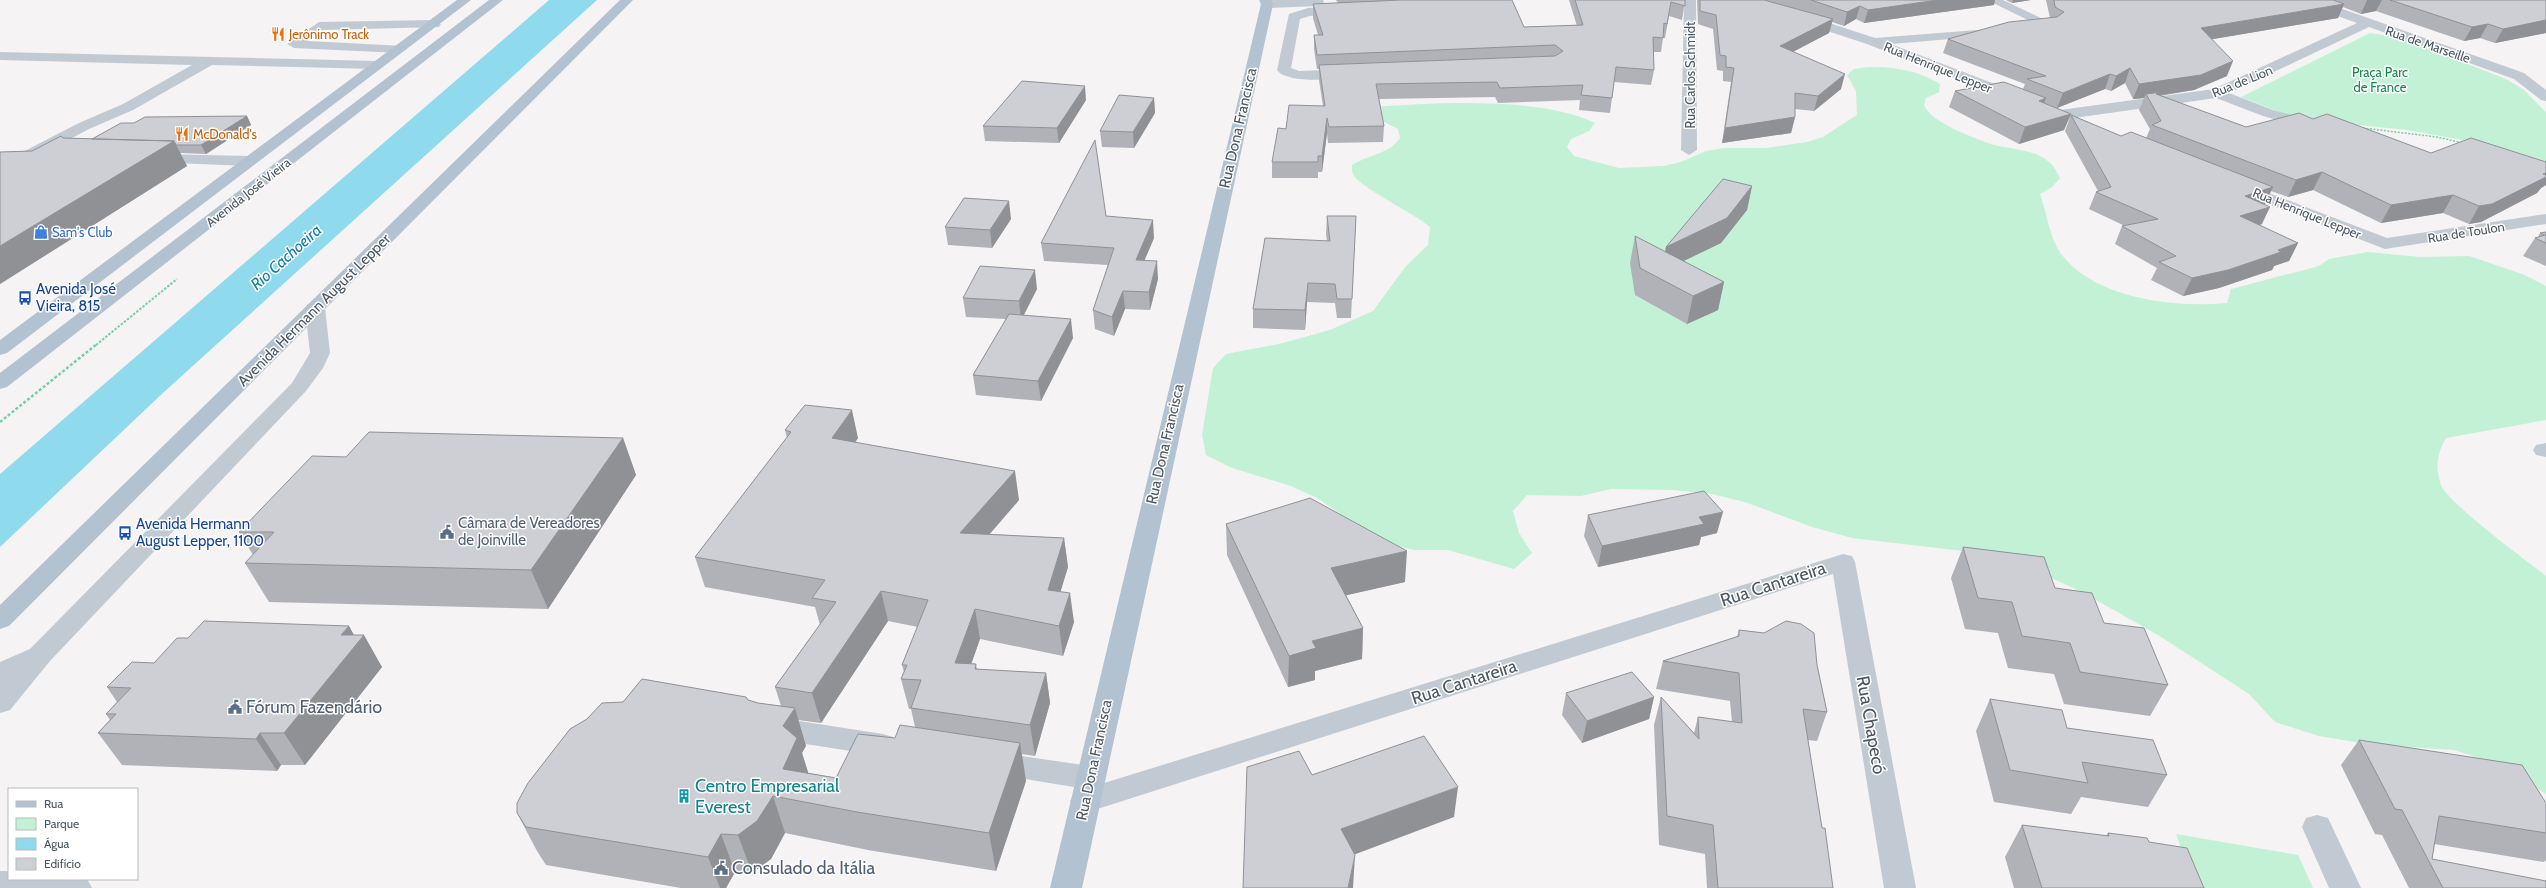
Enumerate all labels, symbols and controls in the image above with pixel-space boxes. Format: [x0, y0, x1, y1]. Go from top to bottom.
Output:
street label: Rua Carlos Schmidt [1682, 21, 1698, 128]
street label: Rua de Marseille [2383, 22, 2473, 66]
restaurant icon: Jerônimo Track [270, 26, 286, 42]
place label: Jerônimo Track [288, 26, 369, 42]
street label: Rua Henrique Lepper [1882, 38, 1995, 96]
street label: Rua de Lion [2209, 62, 2275, 100]
park label: Praça Parc de France [2352, 64, 2408, 95]
street label: Rua Dona Francisca [1215, 65, 1261, 190]
restaurant icon: McDonald's [174, 126, 190, 142]
place label: McDonald's [193, 126, 258, 142]
street label: Avenida José Vieira [202, 154, 294, 230]
street label: Rua Henrique Lepper [2251, 184, 2364, 242]
street label: Rua de Toulon [2426, 218, 2506, 246]
water label: Rio Cachoeira [247, 220, 325, 294]
shop icon: Sam's Club [33, 224, 49, 240]
place label: Sam's Club [52, 224, 113, 240]
street label: Avenida Hermann August Lepper [234, 230, 394, 390]
place label: Avenida José Vieira, 815 [36, 280, 116, 315]
bus stop icon: Avenida José Vieira, 815 [17, 290, 33, 306]
street label: Rua Dona Francisca [1142, 381, 1188, 506]
place label: Câmara de Vereadores de Joinville [458, 514, 600, 549]
place label: Avenida Hermann August Lepper, 1100 [136, 515, 264, 550]
public building icon: Câmara de Vereadores de Joinville [439, 524, 455, 540]
bus stop icon: Avenida Hermann August Lepper, 1100 [117, 525, 133, 541]
street label: Rua Cantareira [1717, 556, 1829, 611]
street label: Rua Cantareira [1408, 654, 1520, 709]
street label: Rua Chapecó [1852, 674, 1890, 776]
place label: Fórum Fazendário [246, 696, 382, 718]
street label: Rua Dona Francisca [1072, 697, 1116, 822]
public building icon: Fórum Fazendário [227, 699, 243, 715]
place label: Centro Empresarial Everest [695, 775, 840, 818]
legend [8, 788, 138, 880]
building icon: Centro Empresarial Everest [676, 788, 692, 804]
text: Rua [44, 796, 63, 811]
text: Parque [44, 816, 79, 831]
text: Água [44, 836, 70, 851]
text: Edifício [44, 856, 81, 871]
place label: Consulado da Itália [732, 857, 875, 879]
public building icon: Consulado da Itália [713, 860, 729, 876]

